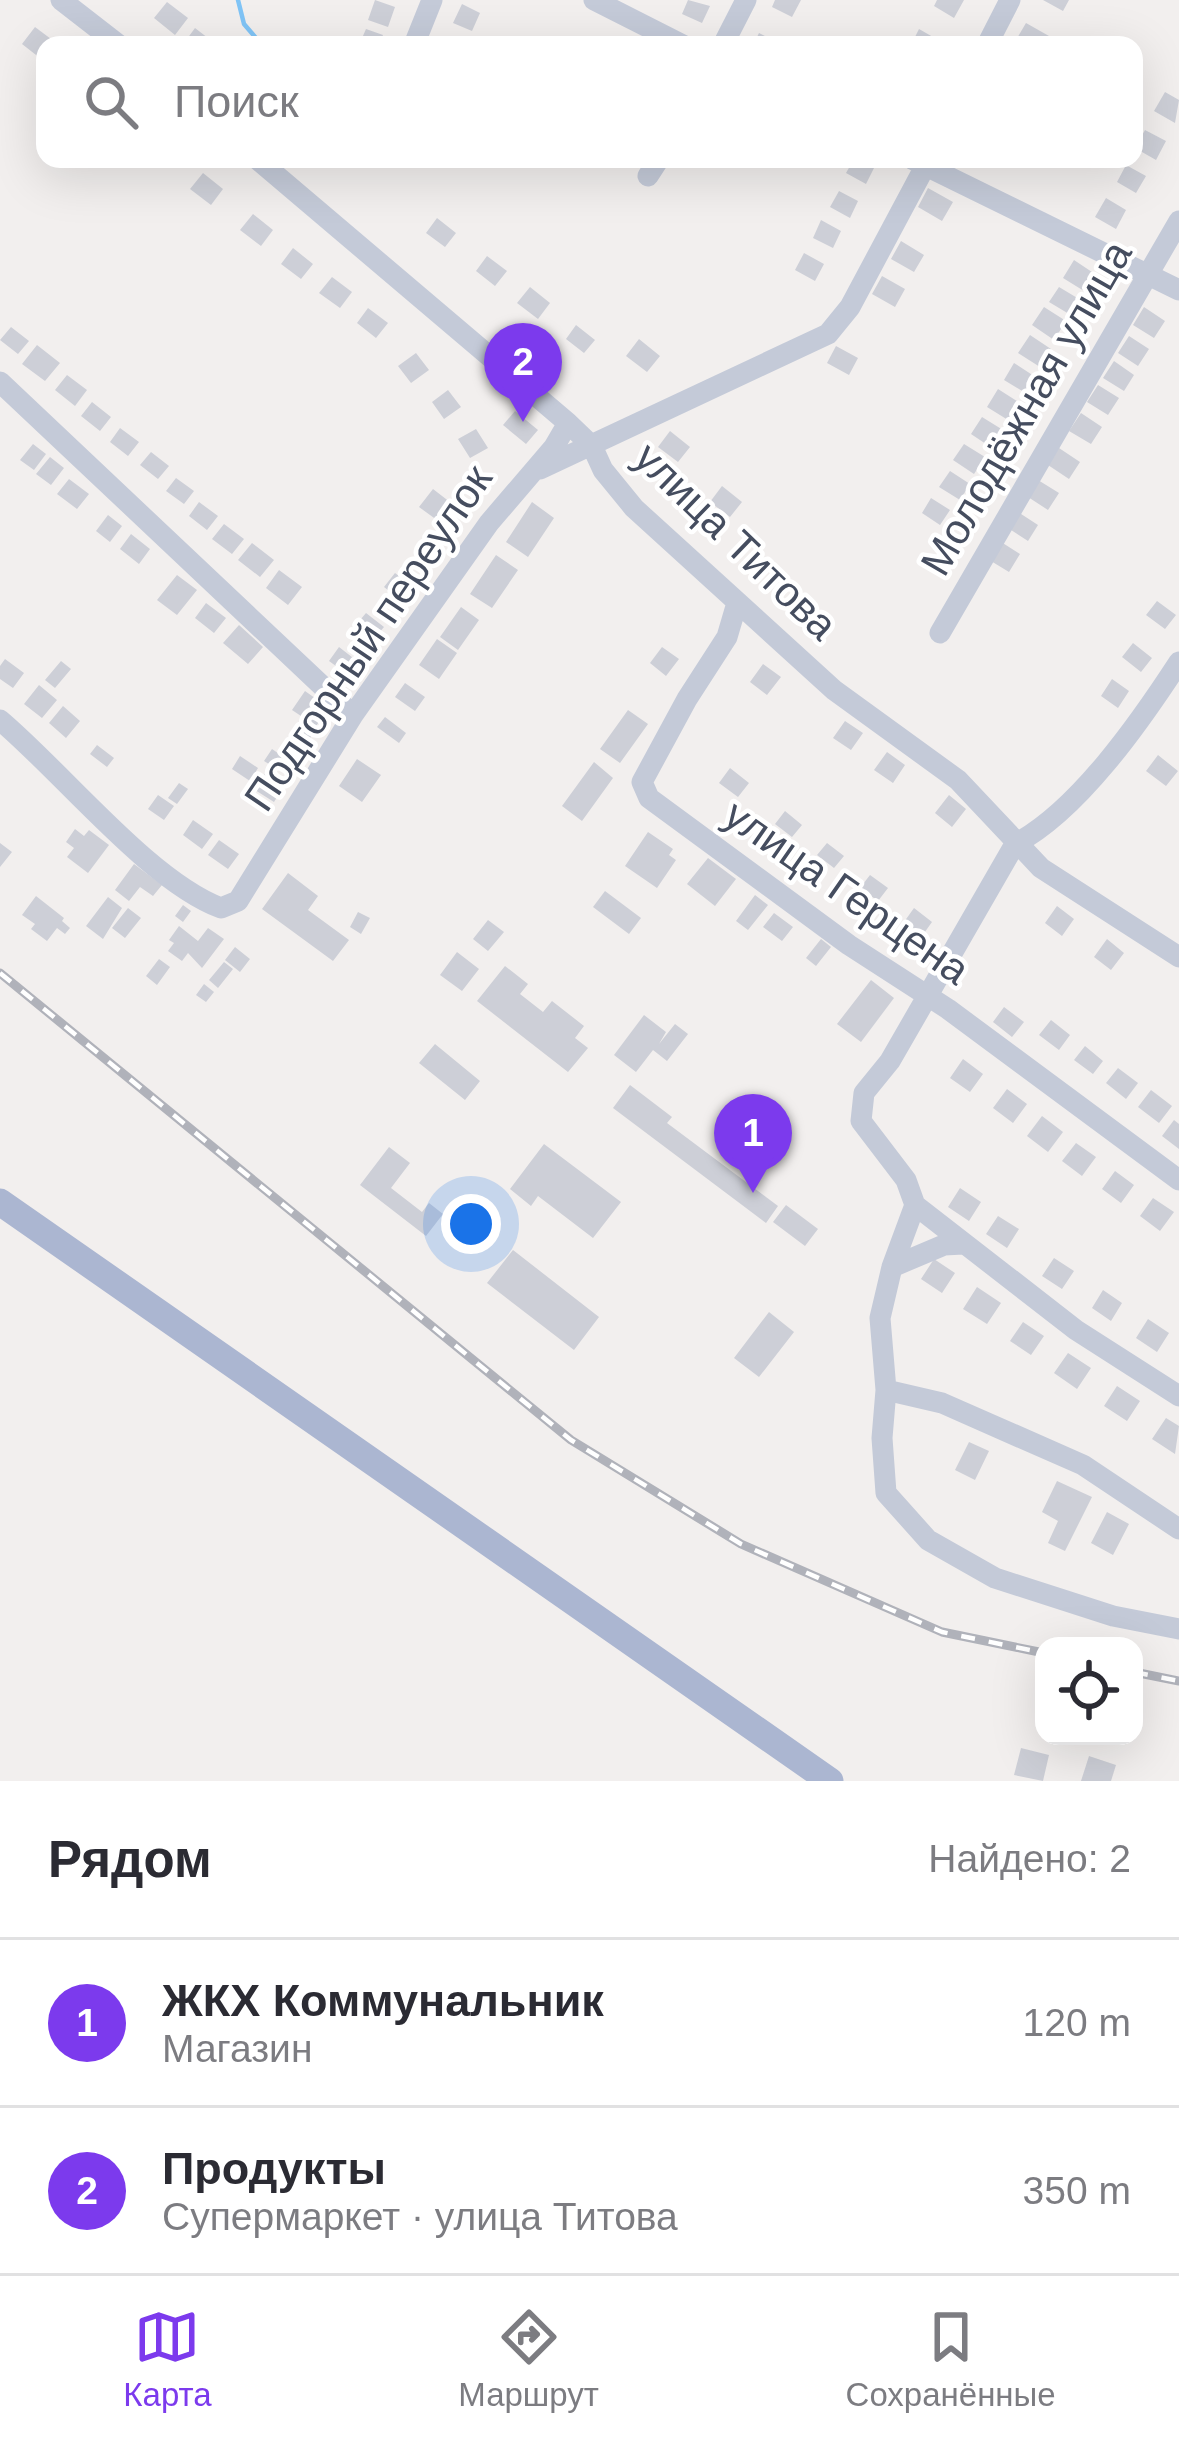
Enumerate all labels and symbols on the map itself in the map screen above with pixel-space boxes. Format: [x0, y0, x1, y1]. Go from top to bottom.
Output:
street label: Молодёжная улица [911, 232, 1141, 583]
pin: 2 [484, 323, 562, 422]
street label: улица Титова [626, 433, 847, 649]
street label: Подгорный переулок [235, 456, 501, 819]
street label: улица Герцена [716, 790, 979, 994]
pin: 1 [714, 1094, 792, 1193]
your location [441, 1194, 501, 1254]

